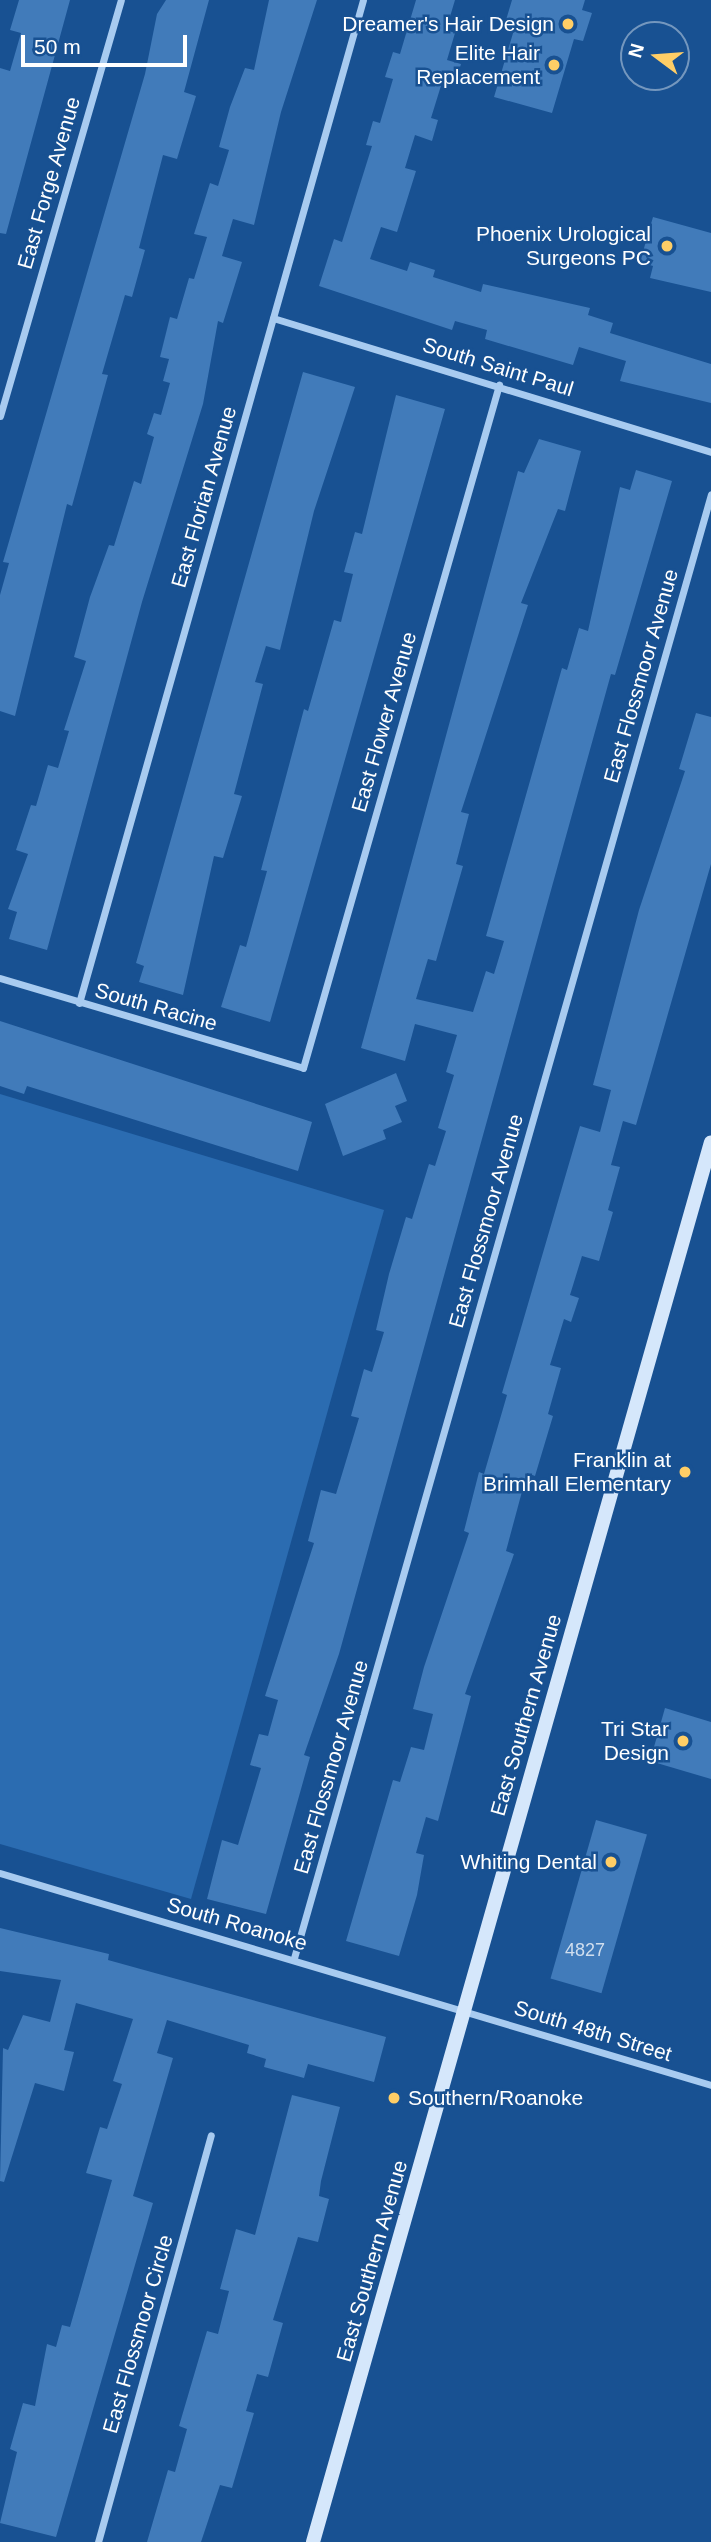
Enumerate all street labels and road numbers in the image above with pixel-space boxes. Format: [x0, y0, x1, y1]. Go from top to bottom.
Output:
street label: East Forge Avenue [12, 93, 86, 273]
street label: South Saint Paul [420, 332, 576, 402]
street label: East Florian Avenue [166, 403, 242, 591]
street label: East Flossmoor Avenue [598, 566, 684, 786]
street label: East Flower Avenue [346, 628, 422, 816]
street label: South Racine [92, 978, 220, 1036]
street label: East Flossmoor Avenue [443, 1111, 529, 1331]
street label: East Southern Avenue [485, 1611, 567, 1819]
street label: East Flossmoor Avenue [288, 1657, 374, 1877]
street label: South Roanoke [164, 1892, 310, 1956]
street label: South 48th Street [511, 1995, 675, 2067]
street label: East Southern Avenue [331, 2157, 413, 2365]
street label: East Flossmoor Circle [98, 2232, 178, 2436]

